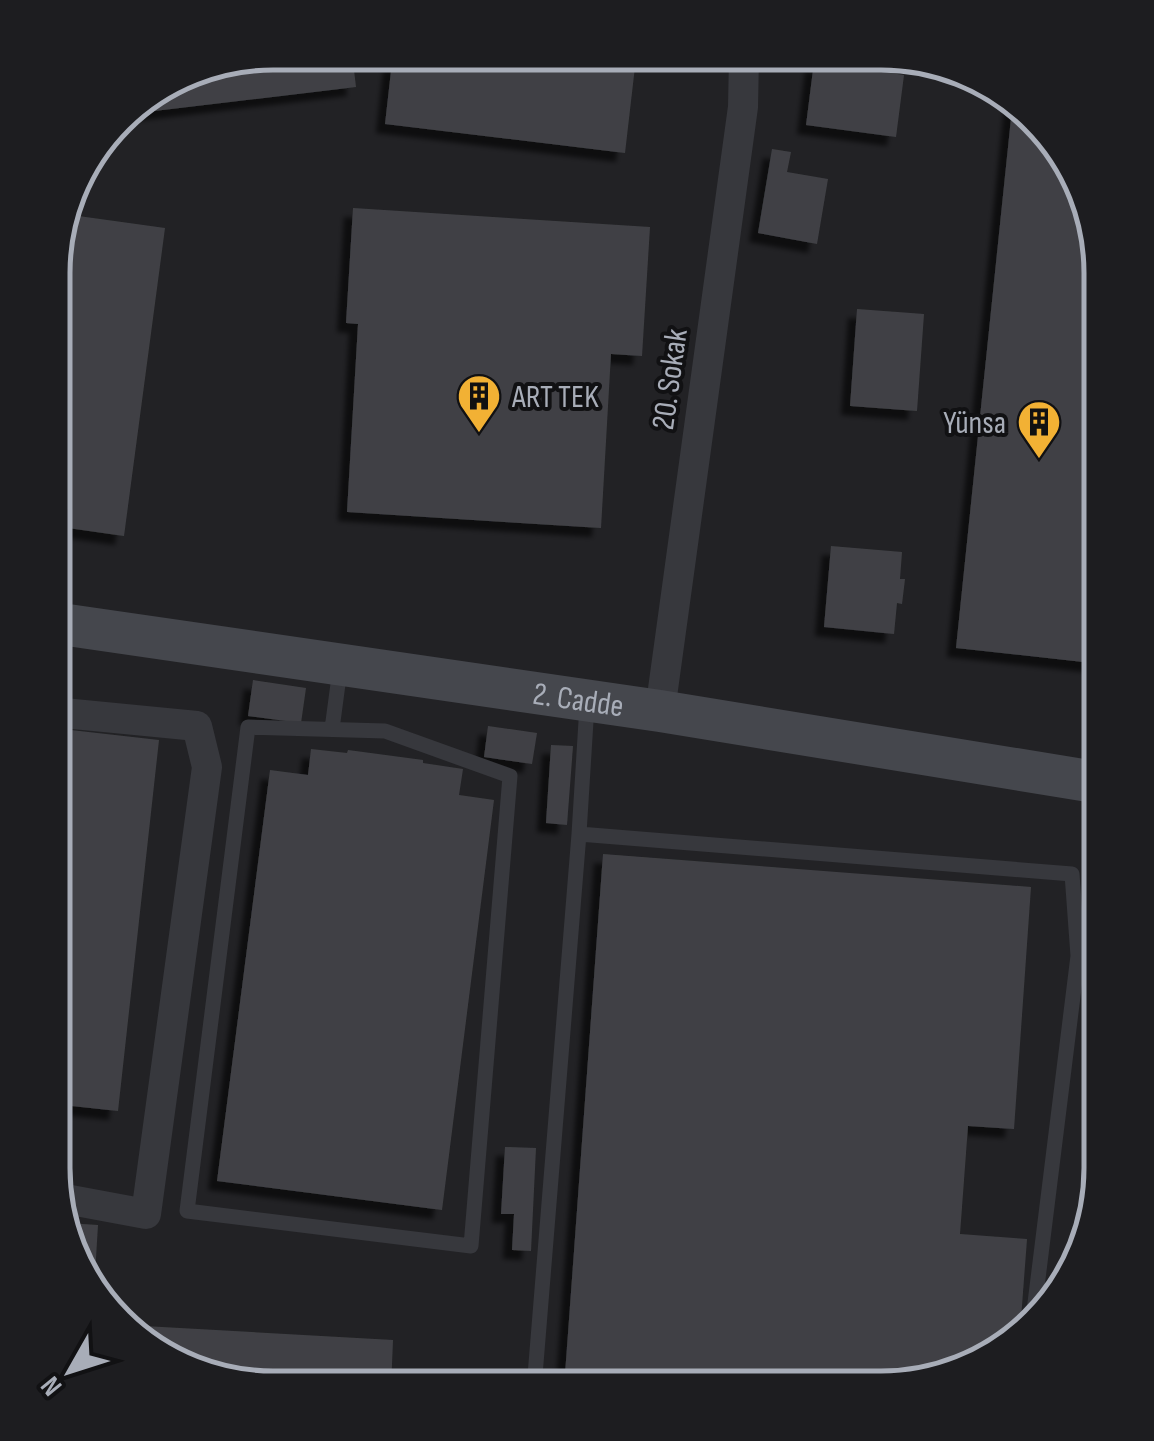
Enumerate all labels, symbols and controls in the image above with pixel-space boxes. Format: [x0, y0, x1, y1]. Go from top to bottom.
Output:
street label: 20. Sokak [644, 326, 697, 432]
building icon: ART TEK [456, 373, 502, 434]
place label: ART TEK [511, 378, 599, 417]
building icon: Yünsa [1016, 399, 1062, 460]
place label: Yünsa [943, 404, 1006, 443]
street label: 2. Cadde [530, 675, 626, 727]
north arrow [20, 1321, 120, 1421]
text: N [34, 1370, 69, 1402]

